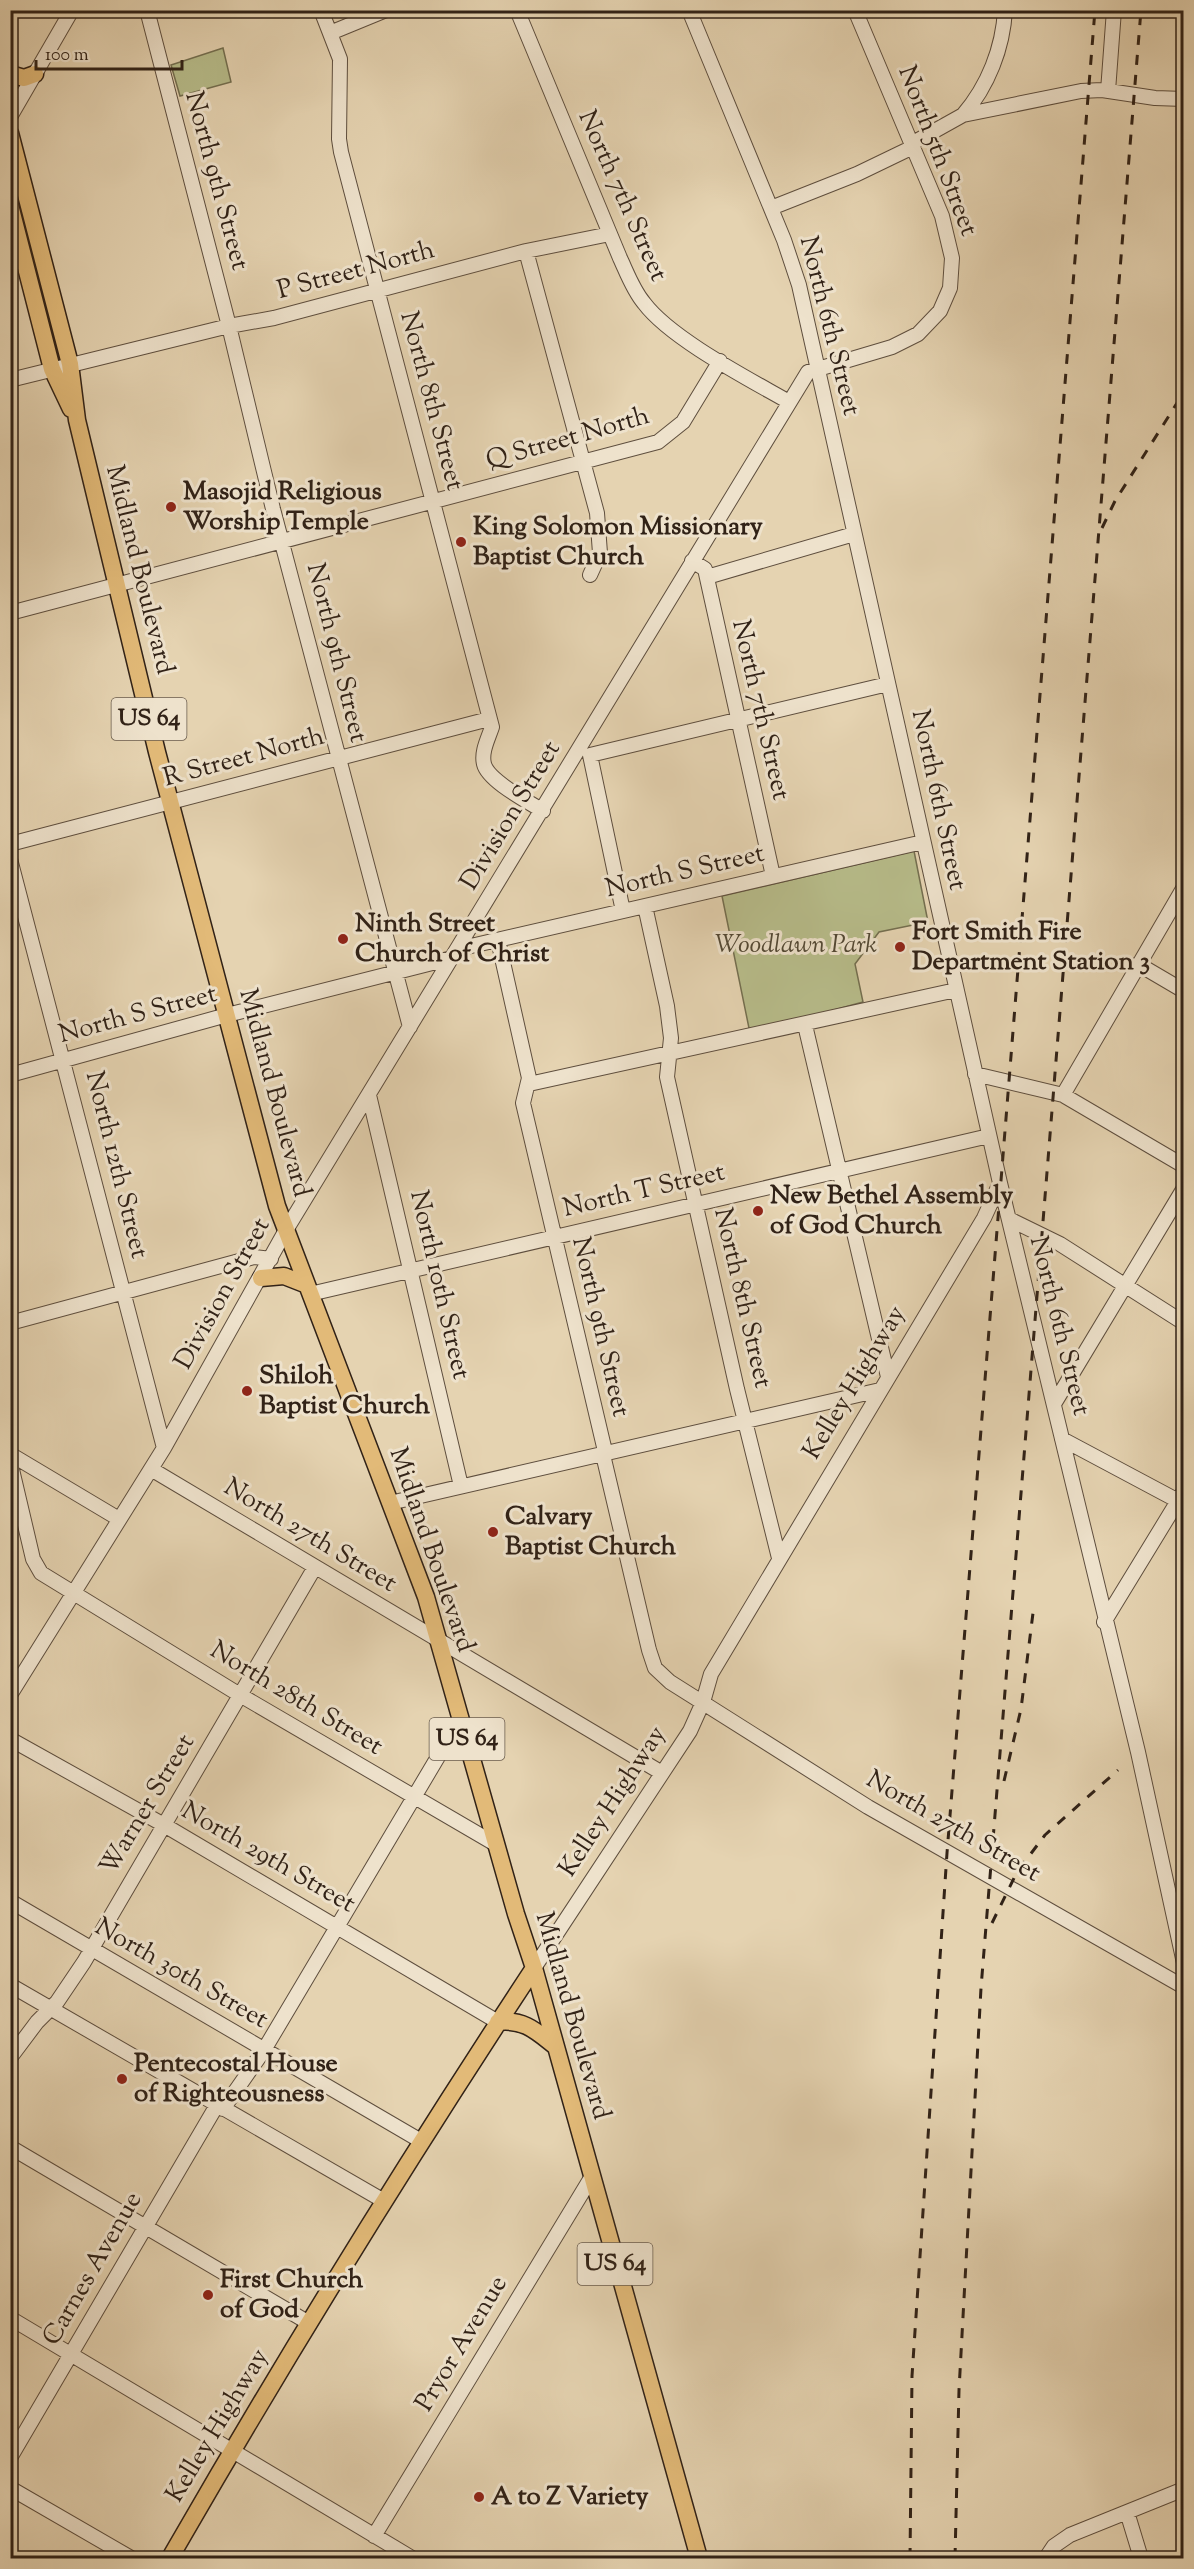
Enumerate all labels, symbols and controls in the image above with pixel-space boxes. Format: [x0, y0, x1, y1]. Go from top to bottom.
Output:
scale bar [36, 33, 182, 71]
text: 100 m [45, 43, 89, 69]
street label: North 5th Street [888, 60, 987, 242]
street label: North 9th Street [174, 88, 258, 274]
street label: North 7th Street [568, 104, 676, 288]
street label: P Street North [273, 232, 439, 310]
street label: North 6th Street [789, 232, 869, 420]
street label: North 8th Street [389, 307, 473, 495]
street label: Q Street North [482, 398, 654, 480]
street label: Midland Boulevard [95, 462, 183, 679]
place label: Masojid Religious Worship Temple [183, 474, 382, 541]
marker: Masojid Religious Worship Temple [164, 500, 178, 514]
place label: King Solomon Missionary Baptist Church [473, 509, 763, 576]
marker: King Solomon Missionary Baptist Church [454, 535, 468, 549]
street label: North 9th Street [296, 560, 376, 747]
street label: North 7th Street [721, 616, 799, 804]
road number: US 64 [112, 698, 186, 740]
street label: North 6th Street [901, 706, 975, 894]
street label: R Street North [159, 719, 329, 797]
street label: Division Street [452, 734, 570, 898]
street label: North S Street [602, 836, 768, 908]
place label: Ninth Street Church of Christ [355, 906, 549, 973]
place label: Fort Smith Fire Department Station 3 [912, 914, 1150, 981]
park label: Woodlawn Park [715, 927, 877, 964]
marker: Ninth Street Church of Christ [336, 932, 350, 946]
marker: Fort Smith Fire Department Station 3 [893, 940, 907, 954]
street label: North S Street [55, 976, 221, 1054]
street label: Midland Boulevard [228, 985, 320, 1202]
street label: North 12th Street [75, 1067, 157, 1263]
street label: North T Street [559, 1154, 729, 1228]
place label: New Bethel Assembly of God Church [770, 1178, 1013, 1245]
street label: North 10th Street [399, 1187, 479, 1383]
street label: North 8th Street [703, 1204, 781, 1392]
marker: New Bethel Assembly of God Church [751, 1204, 765, 1218]
street label: Division Street [166, 1211, 280, 1377]
street label: North 6th Street [1019, 1232, 1099, 1420]
street label: North 9th Street [561, 1233, 639, 1421]
street label: Kelley Highway [794, 1299, 916, 1467]
place label: Shiloh Baptist Church [259, 1358, 431, 1425]
marker: Shiloh Baptist Church [240, 1384, 254, 1398]
street label: Midland Boulevard [379, 1443, 483, 1658]
street label: North 27th Street [216, 1470, 404, 1602]
place label: Calvary Baptist Church [505, 1499, 677, 1566]
marker: Calvary Baptist Church [486, 1525, 500, 1539]
street label: North 28th Street [202, 1633, 390, 1765]
road number: US 64 [430, 1718, 504, 1760]
street label: Kelley Highway [550, 1719, 676, 1885]
street label: Warner Street [91, 1728, 205, 1882]
street label: North 27th Street [859, 1762, 1047, 1892]
street label: North 29th Street [174, 1793, 362, 1923]
street label: Midland Boulevard [525, 1908, 619, 2124]
street label: North 30th Street [87, 1909, 275, 2039]
place label: Pentecostal House of Righteousness [134, 2046, 338, 2113]
marker: Pentecostal House of Righteousness [115, 2072, 129, 2086]
street label: Carnes Avenue [34, 2185, 152, 2353]
road number: US 64 [578, 2243, 652, 2285]
place label: First Church of God [220, 2262, 364, 2329]
street label: Pryor Avenue [407, 2269, 517, 2419]
marker: First Church of God [201, 2288, 215, 2302]
street label: Kelley Highway [157, 2342, 279, 2510]
place label: A to Z Variety [491, 2479, 648, 2516]
marker: A to Z Variety [472, 2490, 486, 2504]

